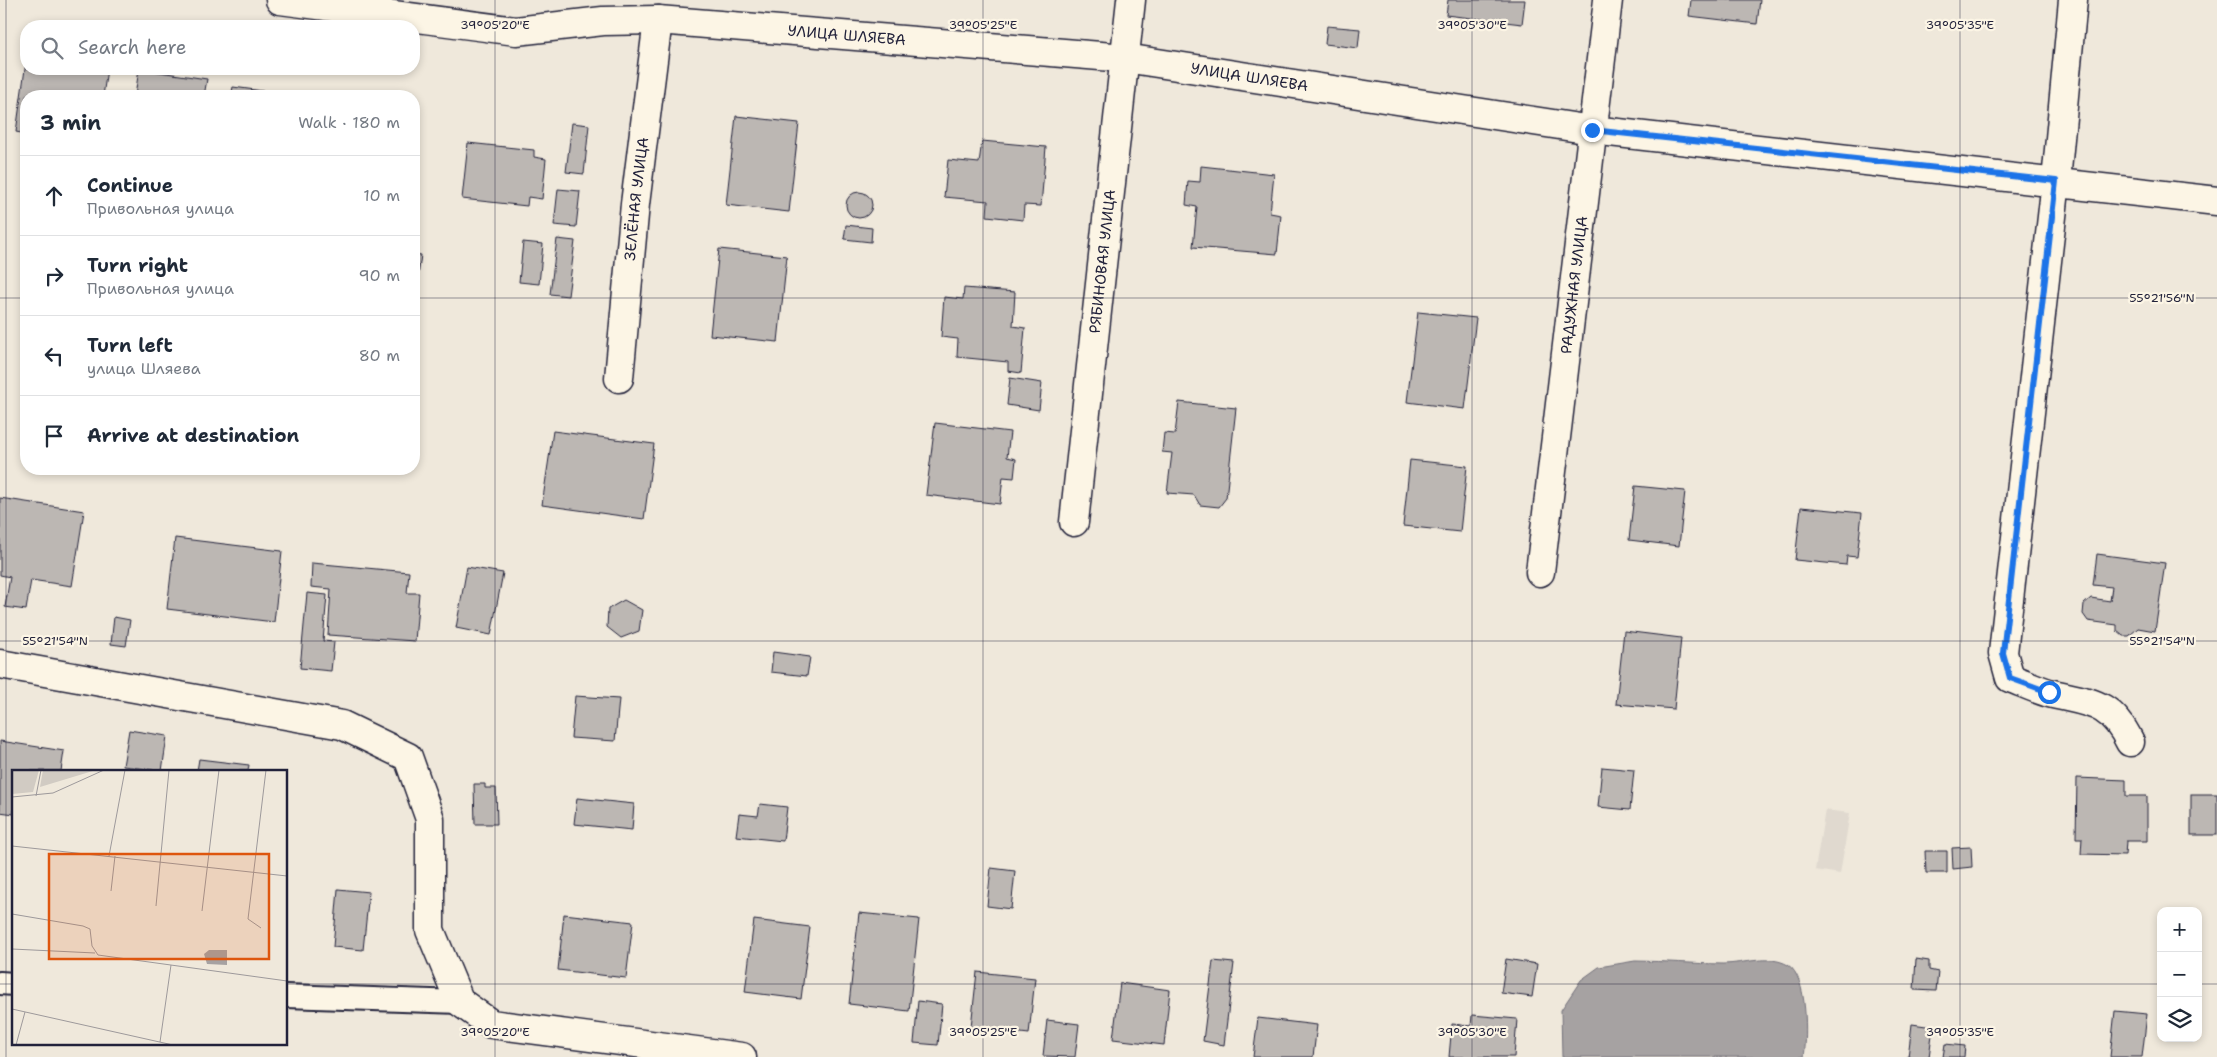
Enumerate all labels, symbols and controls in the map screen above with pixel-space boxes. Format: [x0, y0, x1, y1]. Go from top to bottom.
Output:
text: 39°05'20"E [460, 17, 530, 33]
text: 39°05'25"E [949, 17, 1017, 33]
text: 39°05'30"E [1437, 17, 1507, 33]
text: 39°05'35"E [1926, 17, 1994, 33]
search box [20, 20, 420, 75]
street label: УЛИЦА ШЛЯЕВА [787, 21, 907, 50]
icon: search [38, 34, 66, 62]
text: Search here [78, 35, 187, 60]
street label: УЛИЦА ШЛЯЕВА [1189, 58, 1310, 96]
text: 3 min [40, 109, 101, 137]
text: Walk · 180 m [298, 112, 400, 133]
route end [1581, 119, 1604, 142]
street label: ЗЕЛЁНАЯ УЛИЦА [620, 136, 653, 261]
text: Continue [87, 173, 173, 198]
icon: ahead [40, 182, 68, 210]
text: 10 m [363, 185, 400, 206]
street label: РЯБИНОВАЯ УЛИЦА [1085, 188, 1120, 335]
text: Привольная улица [87, 198, 234, 219]
street label: РАДУЖНАЯ УЛИЦА [1556, 215, 1592, 355]
text: Turn right [87, 253, 188, 278]
icon: right [40, 262, 68, 290]
text: 90 m [359, 265, 400, 286]
text: Привольная улица [87, 278, 234, 299]
text: 55°21'56"N [2129, 290, 2195, 306]
text: Turn left [87, 333, 173, 358]
icon: left [40, 342, 68, 370]
text: 80 m [359, 345, 400, 366]
text: улица Шляева [87, 358, 201, 379]
icon: arrive [40, 422, 68, 450]
text: Arrive at destination [87, 423, 299, 448]
text: 55°21'54"N [22, 633, 88, 649]
text: 55°21'54"N [2129, 633, 2195, 649]
route start [2038, 681, 2061, 704]
inset map [12, 770, 288, 1044]
map controls [2157, 907, 2202, 1042]
button: + [2157, 907, 2202, 952]
button: − [2157, 952, 2202, 997]
button: layers [2157, 997, 2202, 1042]
text: 39°05'20"E [460, 1024, 530, 1040]
text: 39°05'25"E [949, 1024, 1017, 1040]
text: 39°05'30"E [1437, 1024, 1507, 1040]
text: 39°05'35"E [1926, 1024, 1994, 1040]

